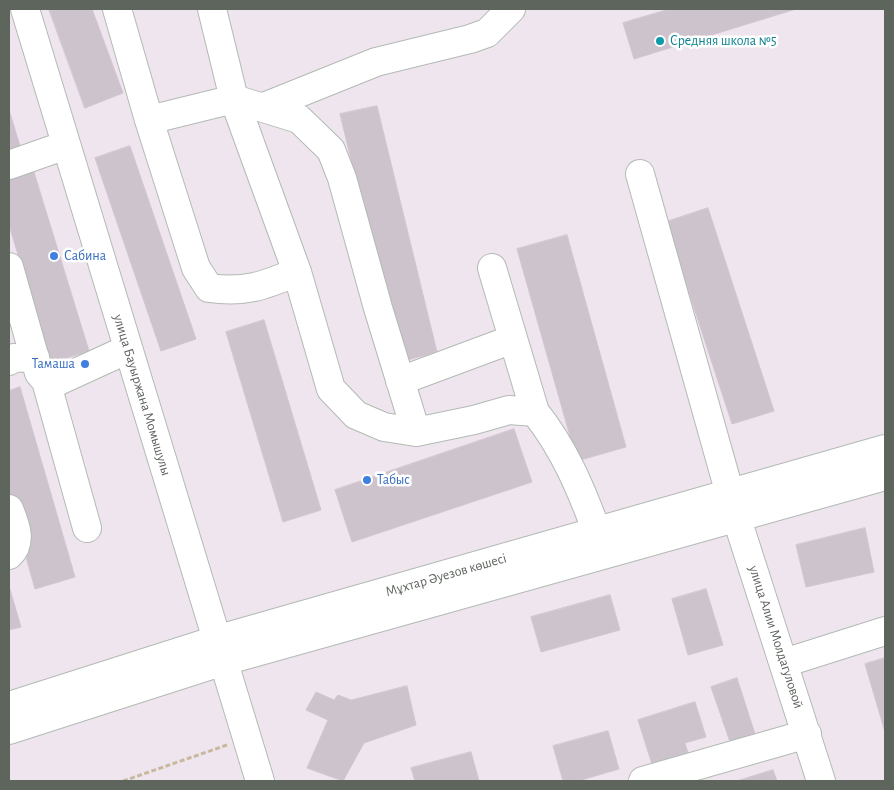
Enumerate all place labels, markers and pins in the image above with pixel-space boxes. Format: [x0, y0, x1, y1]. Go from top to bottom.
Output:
place label: Средняя школа №5 [670, 33, 777, 49]
marker: Средняя школа №5 [654, 35, 666, 47]
place label: Сабина [64, 248, 106, 264]
marker: Сабина [48, 250, 60, 262]
place label: Тамаша [32, 356, 75, 372]
marker: Тамаша [79, 358, 91, 370]
place label: Табыс [377, 472, 410, 488]
marker: Табыс [361, 474, 373, 486]

